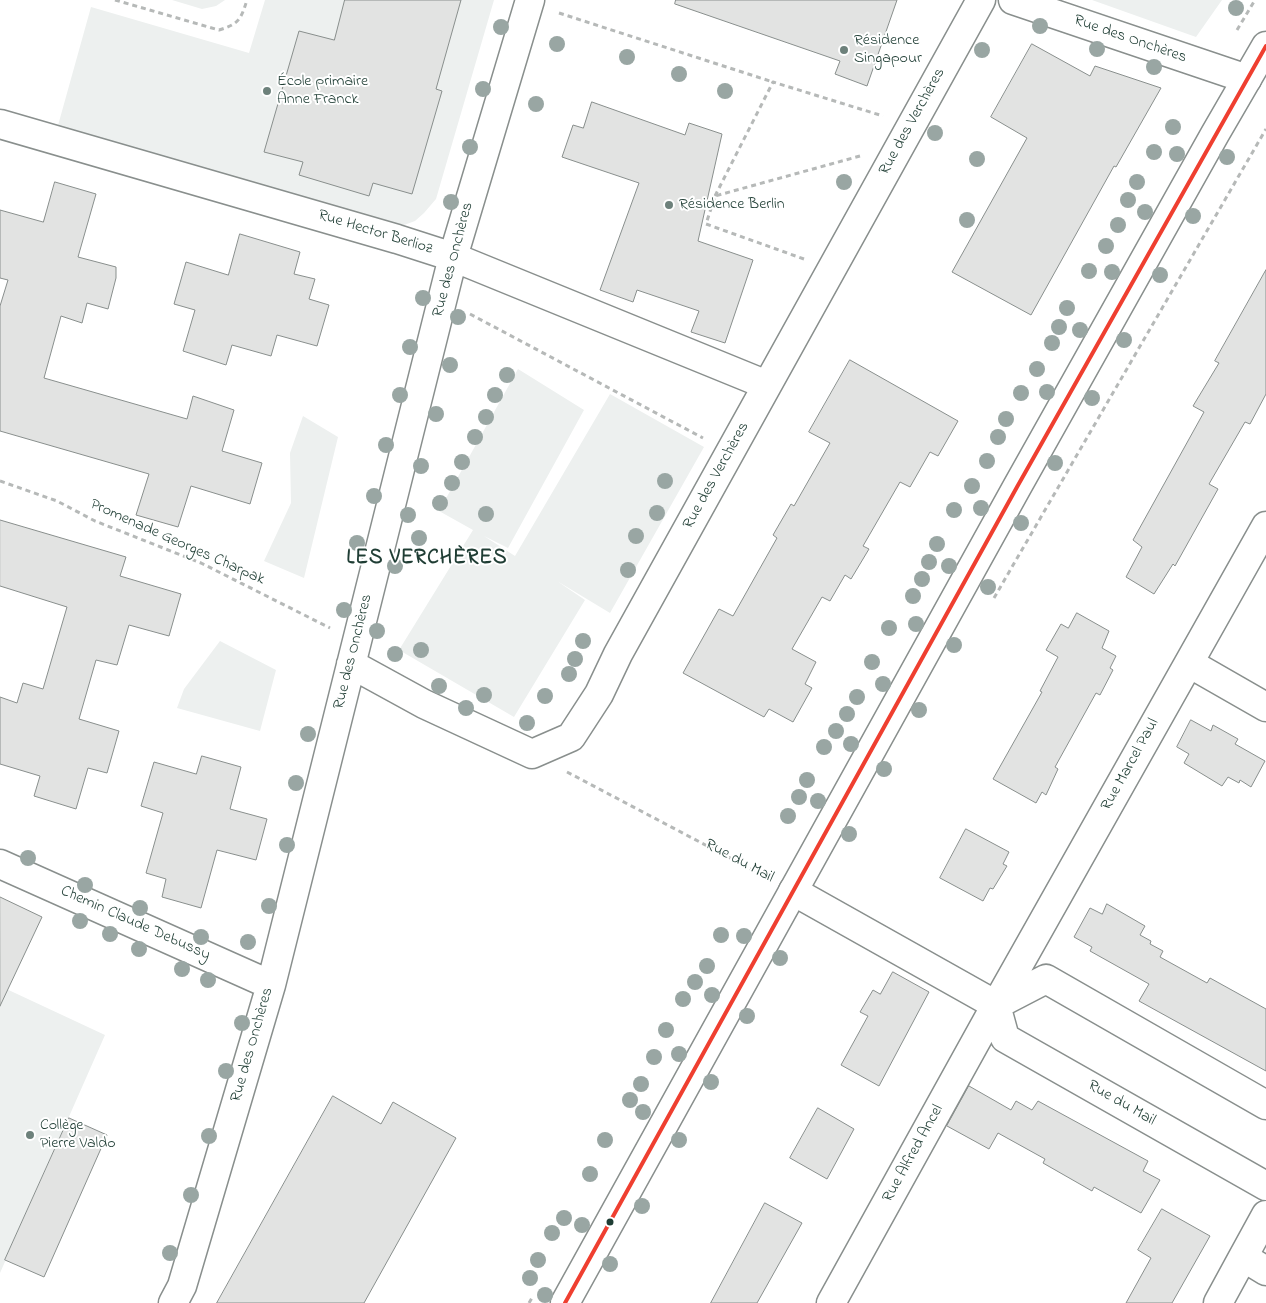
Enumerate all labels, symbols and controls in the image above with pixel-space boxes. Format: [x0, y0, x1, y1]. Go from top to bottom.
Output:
street label: Rue des Onchères [1071, 12, 1189, 68]
place label: Résidence Singapour [854, 31, 922, 69]
marker: Résidence Singapour [838, 44, 850, 56]
street label: Rue des Verchères [876, 65, 950, 179]
place label: École primaire Anne Franck [277, 72, 368, 110]
marker: École primaire Anne Franck [261, 85, 273, 97]
place label: Résidence Berlin [679, 195, 785, 215]
marker: Résidence Berlin [663, 199, 675, 211]
street label: Rue des Onchères [429, 201, 479, 319]
street label: Rue Hector Berlioz [315, 206, 435, 260]
street label: Rue des Verchères [680, 419, 754, 533]
street label: Promenade Georges Charpak [87, 496, 267, 590]
district label: LES VERCHÈRES [345, 547, 509, 573]
street label: Rue des Onchères [330, 592, 378, 712]
street label: Rue Marcel Paul [1098, 716, 1164, 814]
street label: Rue du Mail [701, 836, 777, 888]
street label: Chemin Claude Debussy [57, 882, 213, 966]
street label: Rue des Onchères [228, 986, 278, 1104]
street label: Rue du Mail [1084, 1077, 1158, 1131]
street label: Rue Alfred Ancel [879, 1102, 949, 1206]
place label: Collège Pierre Valdo [40, 1116, 116, 1154]
marker: Collège Pierre Valdo [24, 1129, 36, 1141]
unlabelled marker [605, 1217, 615, 1227]

